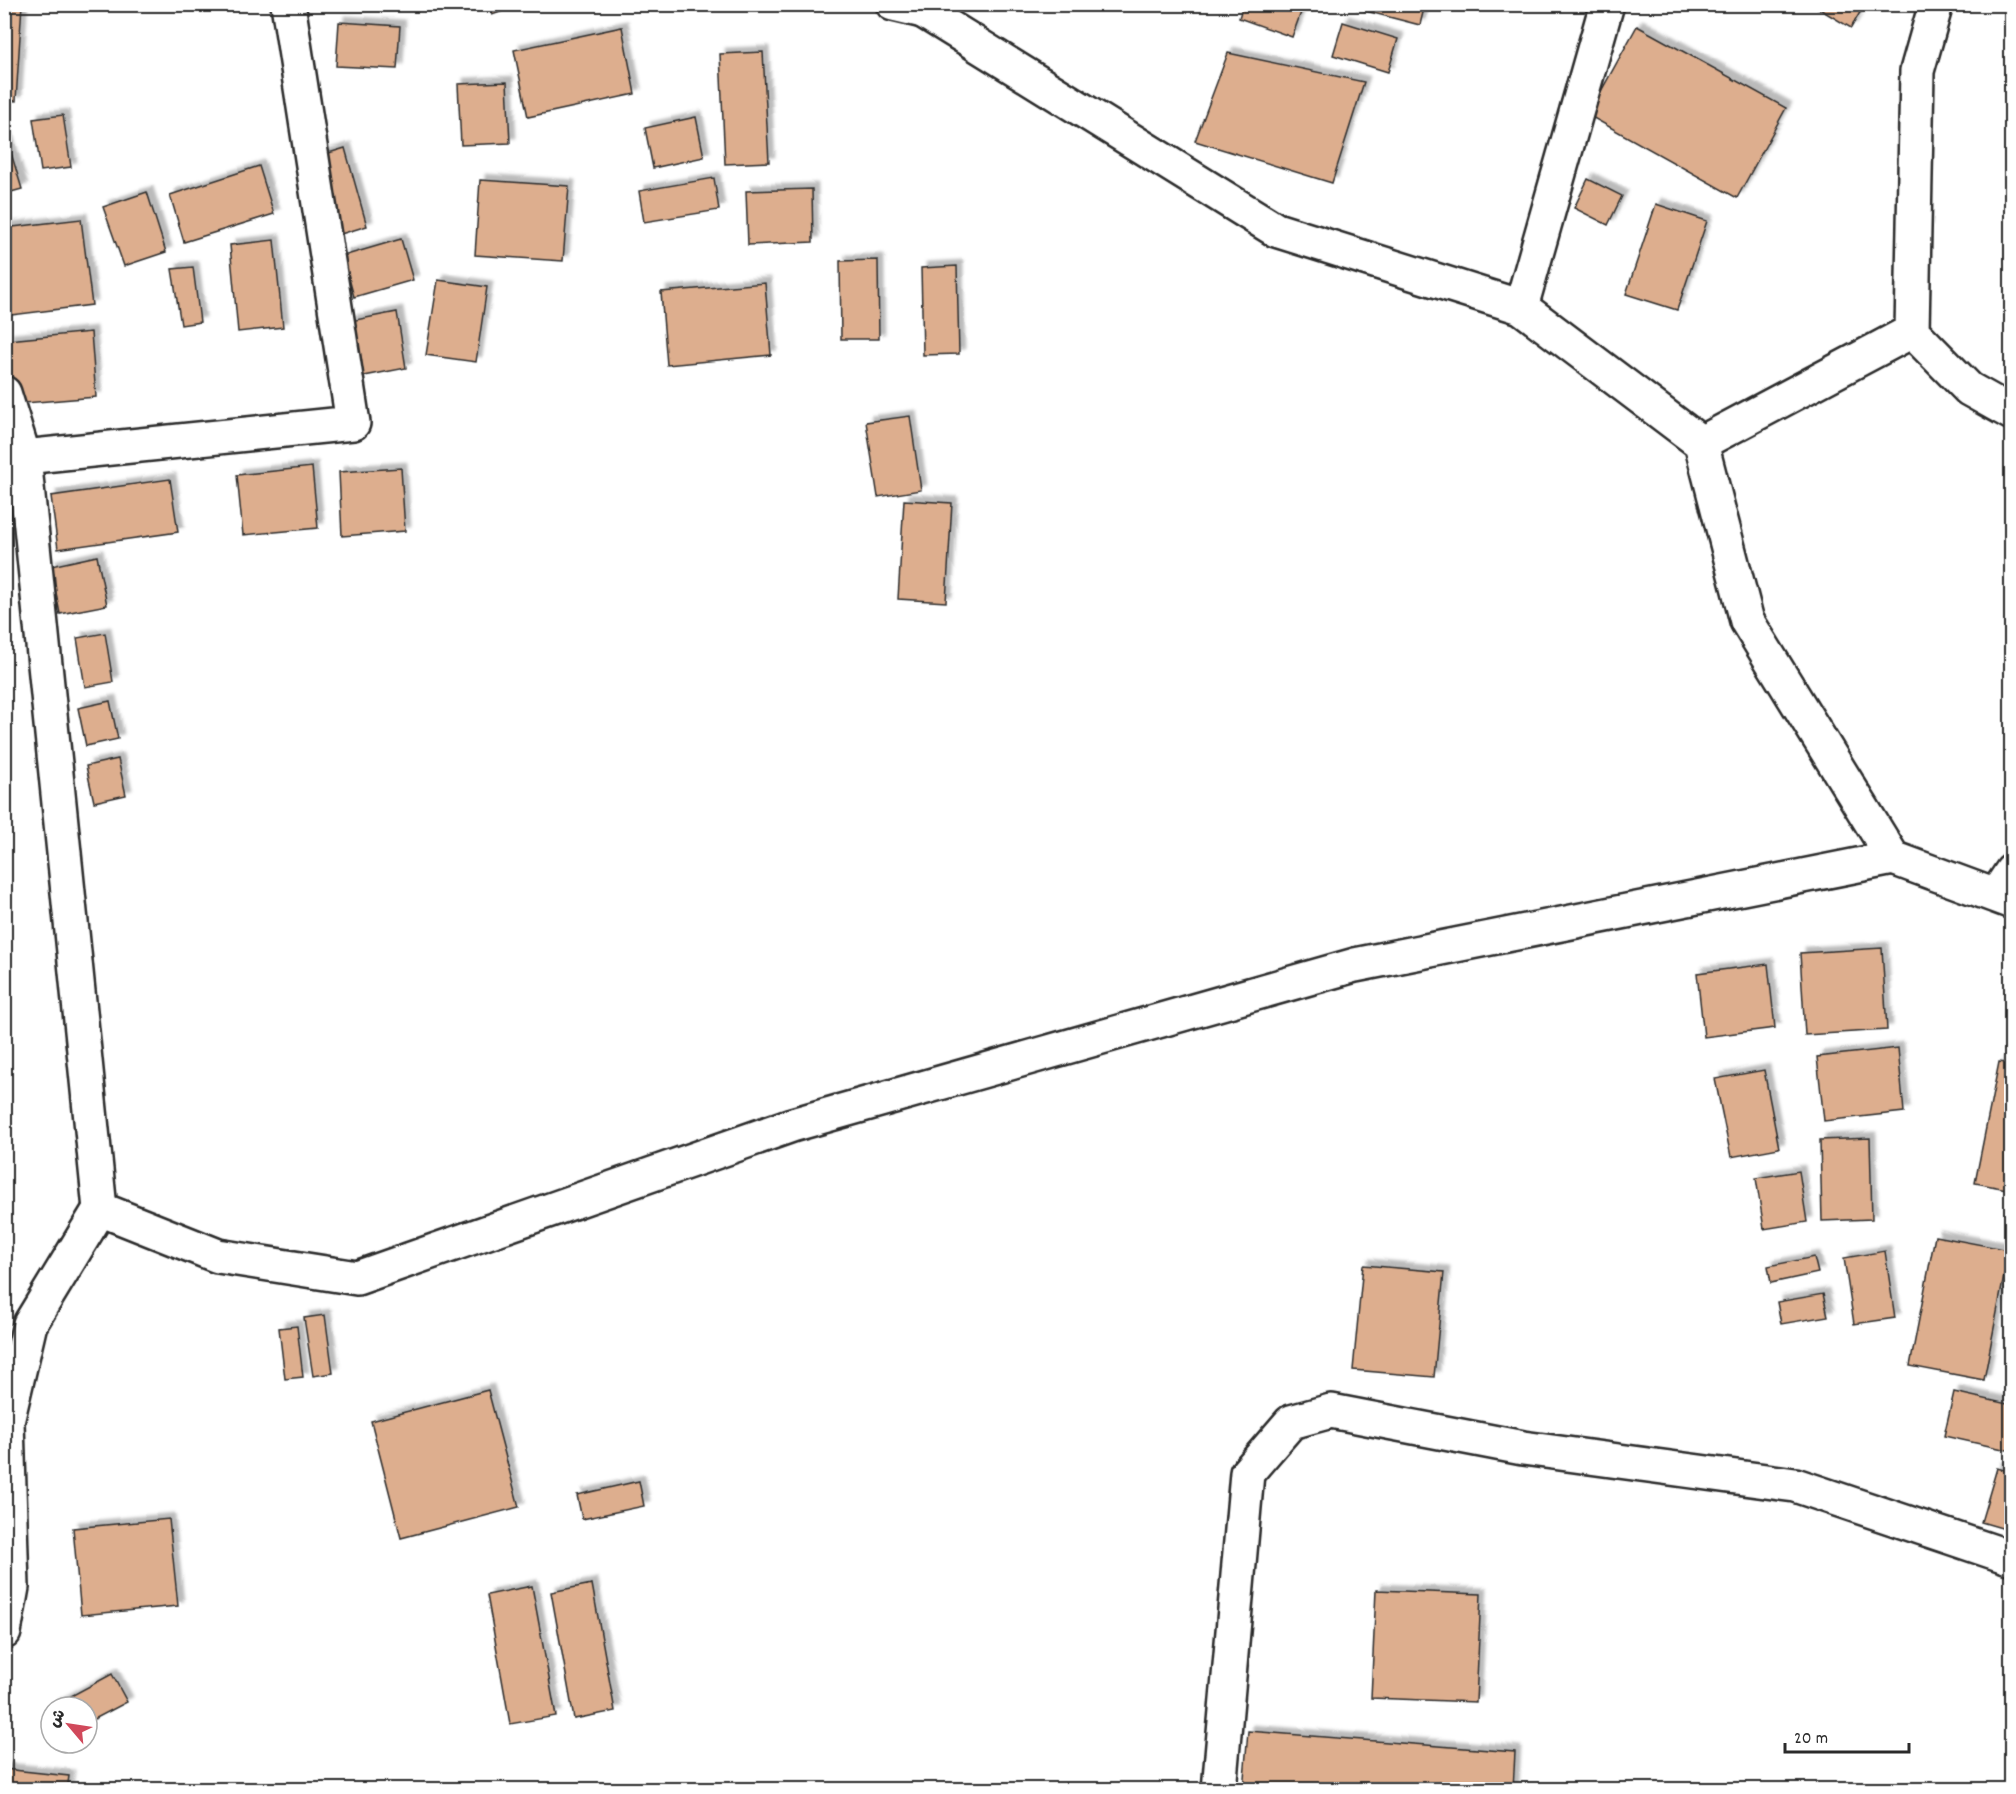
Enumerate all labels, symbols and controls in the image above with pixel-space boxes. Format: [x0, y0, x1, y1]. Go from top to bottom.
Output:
north arrow [39, 1695, 99, 1755]
text: ش [44, 1706, 72, 1732]
scale bar [1785, 1716, 1910, 1754]
text: 20 m [1794, 1727, 1828, 1752]

